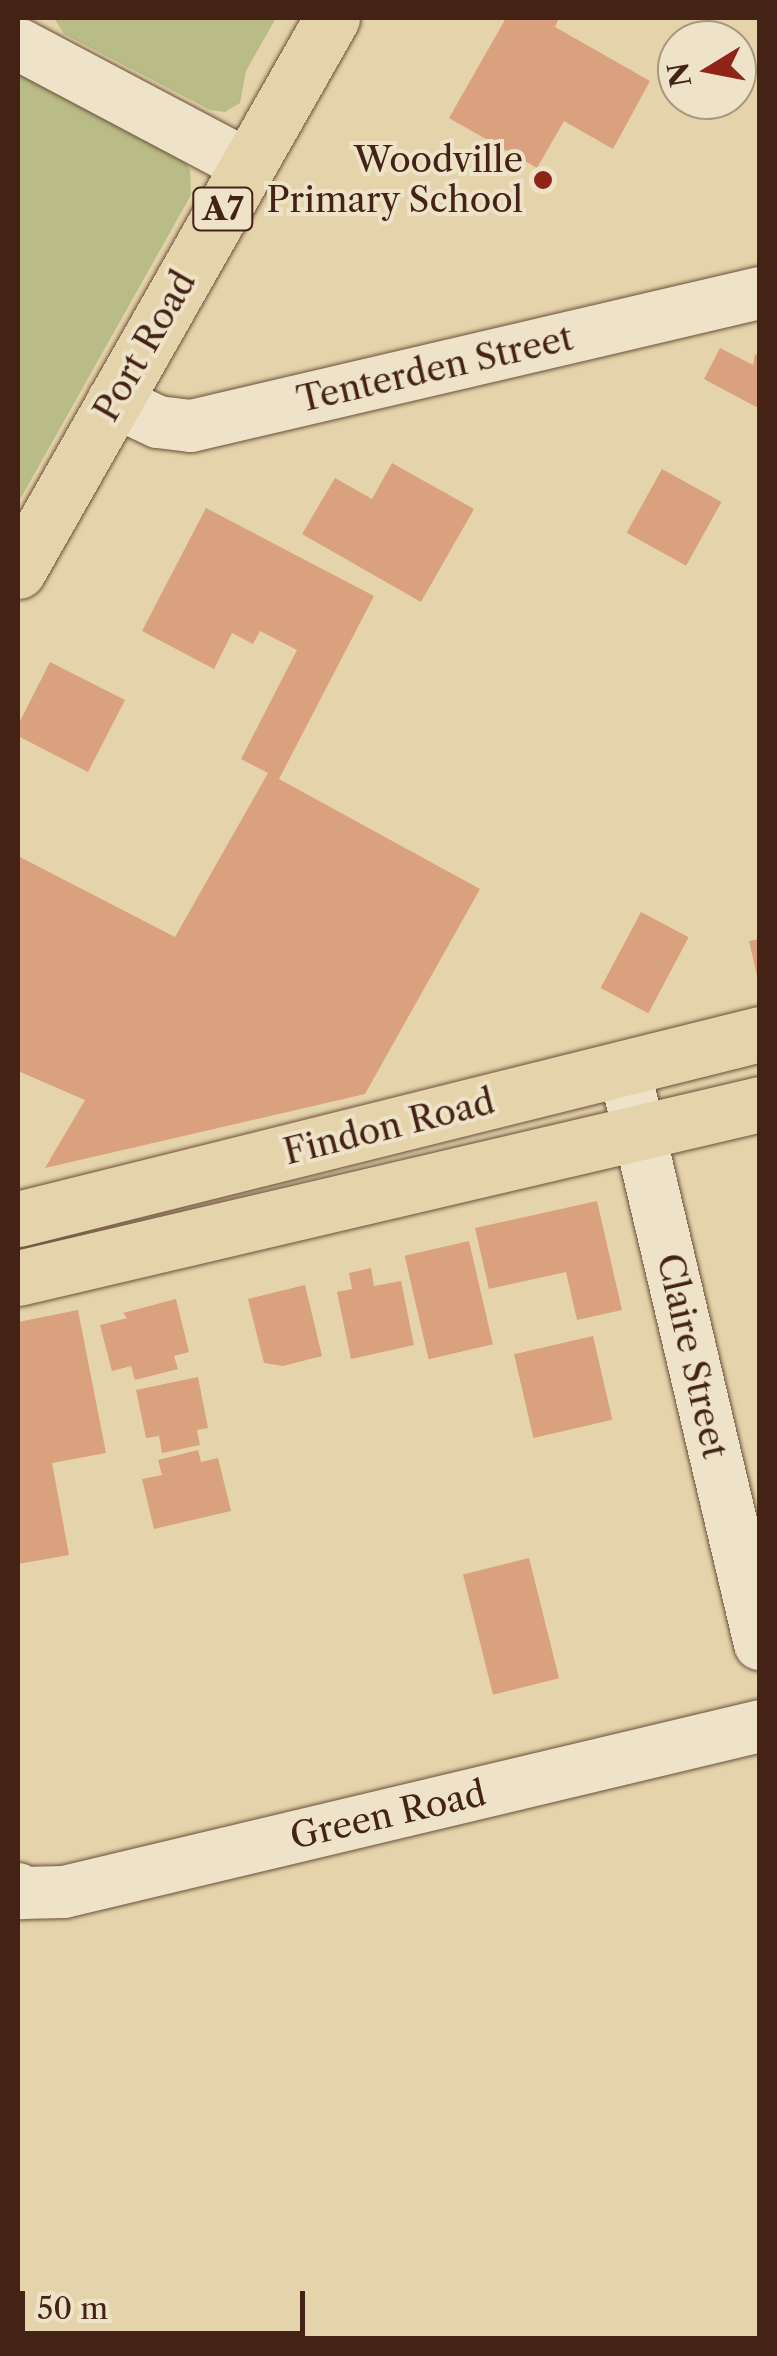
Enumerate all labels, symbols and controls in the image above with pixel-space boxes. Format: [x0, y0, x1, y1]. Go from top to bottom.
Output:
north arrow [657, 20, 757, 120]
text: N [661, 60, 698, 90]
place label: Woodville Primary School [265, 139, 523, 221]
marker: Woodville Primary School [532, 169, 554, 191]
road number: A7 [190, 182, 256, 236]
street label: Port Road [85, 263, 205, 429]
street label: Tenterden Street [293, 317, 577, 421]
street label: Findon Road [279, 1081, 499, 1173]
street label: Claire Street [648, 1250, 736, 1462]
street label: Green Road [286, 1772, 490, 1858]
scale bar [25, 2271, 310, 2333]
text: 50 m [37, 2290, 108, 2327]

